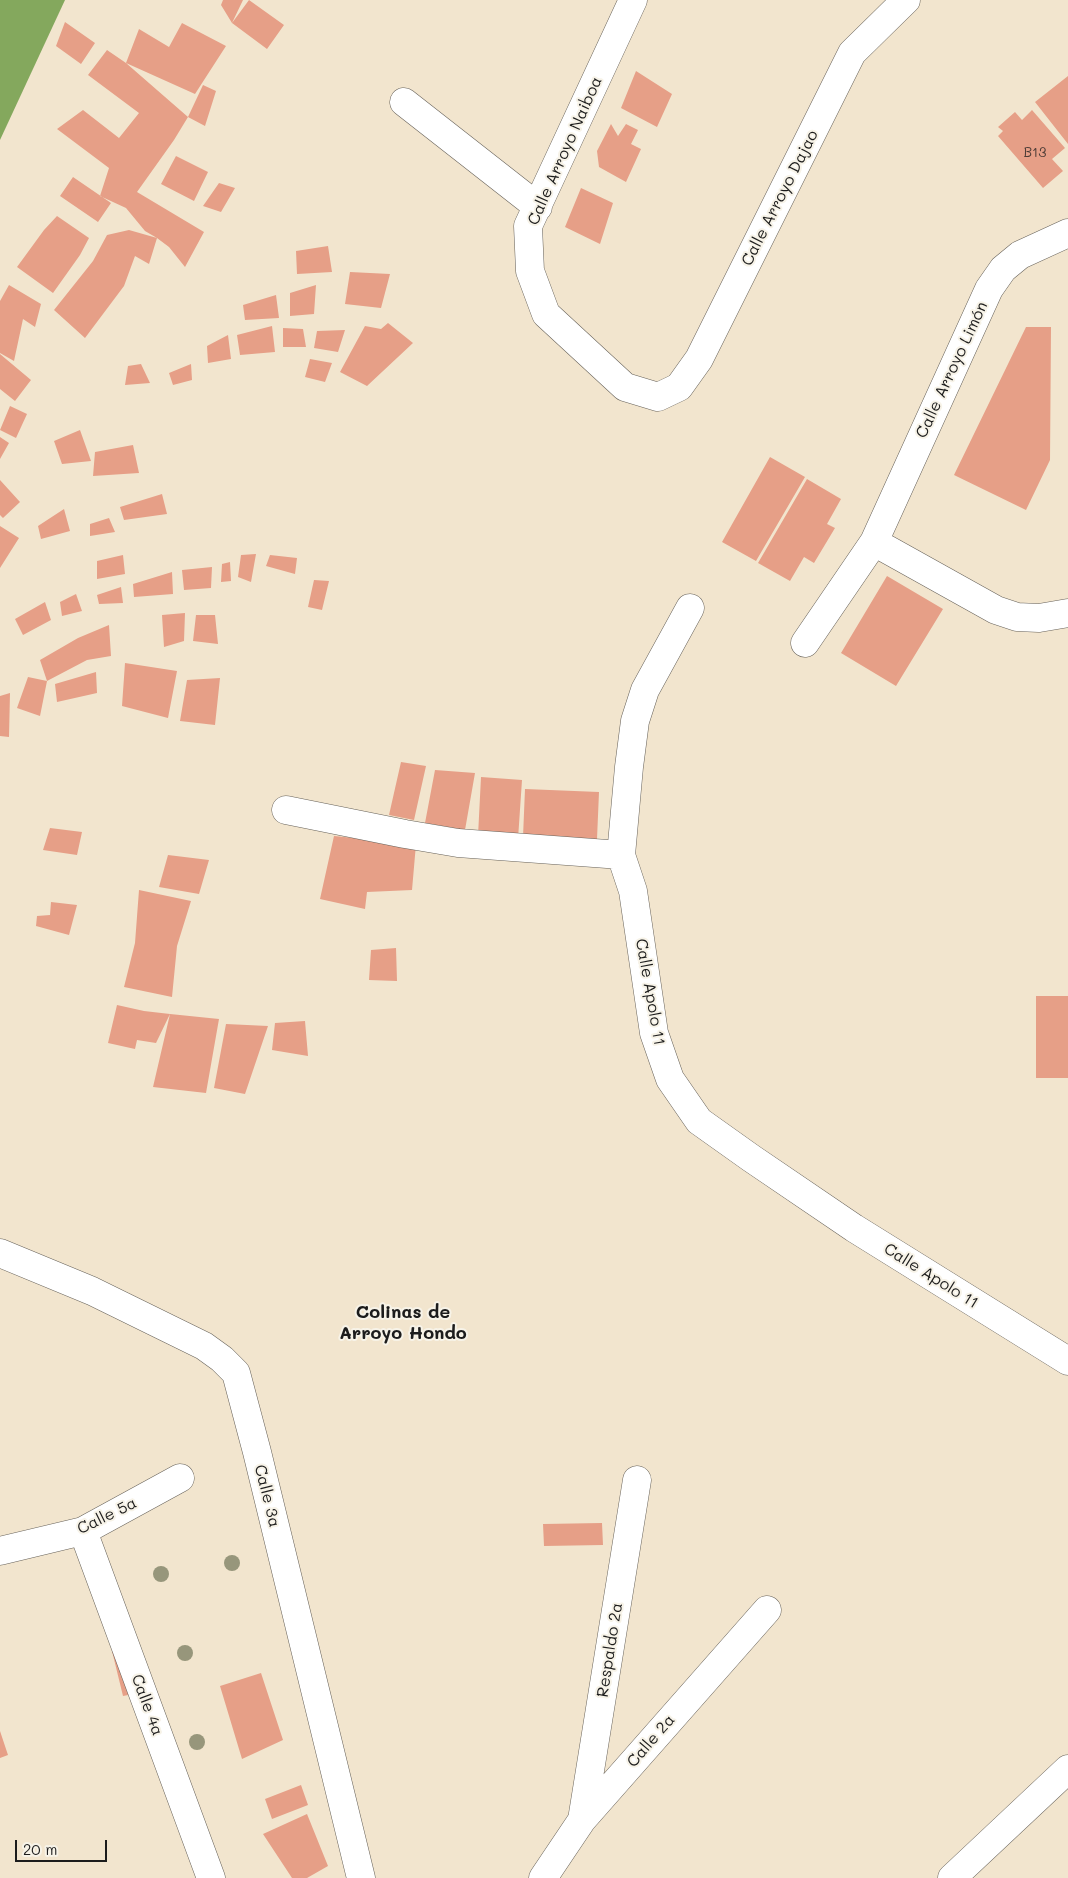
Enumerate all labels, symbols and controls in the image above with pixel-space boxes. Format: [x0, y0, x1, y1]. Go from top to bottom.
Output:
street label: Calle Arroyo Naiboa [524, 74, 606, 228]
street label: Calle Arroyo Dajao [737, 127, 823, 269]
house number: B13 [1023, 145, 1047, 161]
street label: Calle Arroyo Limón [912, 299, 992, 441]
street label: Calle Apolo 11 [631, 937, 669, 1047]
street label: Calle Apolo 11 [880, 1239, 982, 1313]
district label: Colinas de Arroyo Hondo [339, 1301, 467, 1344]
street label: Calle 3a [250, 1463, 284, 1529]
street label: Calle 5a [74, 1493, 140, 1539]
street label: Respaldo 2a [593, 1601, 627, 1699]
street label: Calle 4a [127, 1672, 167, 1738]
street label: Calle 2a [623, 1711, 679, 1771]
scale bar [18, 1830, 110, 1862]
text: 20 m [23, 1839, 57, 1859]

